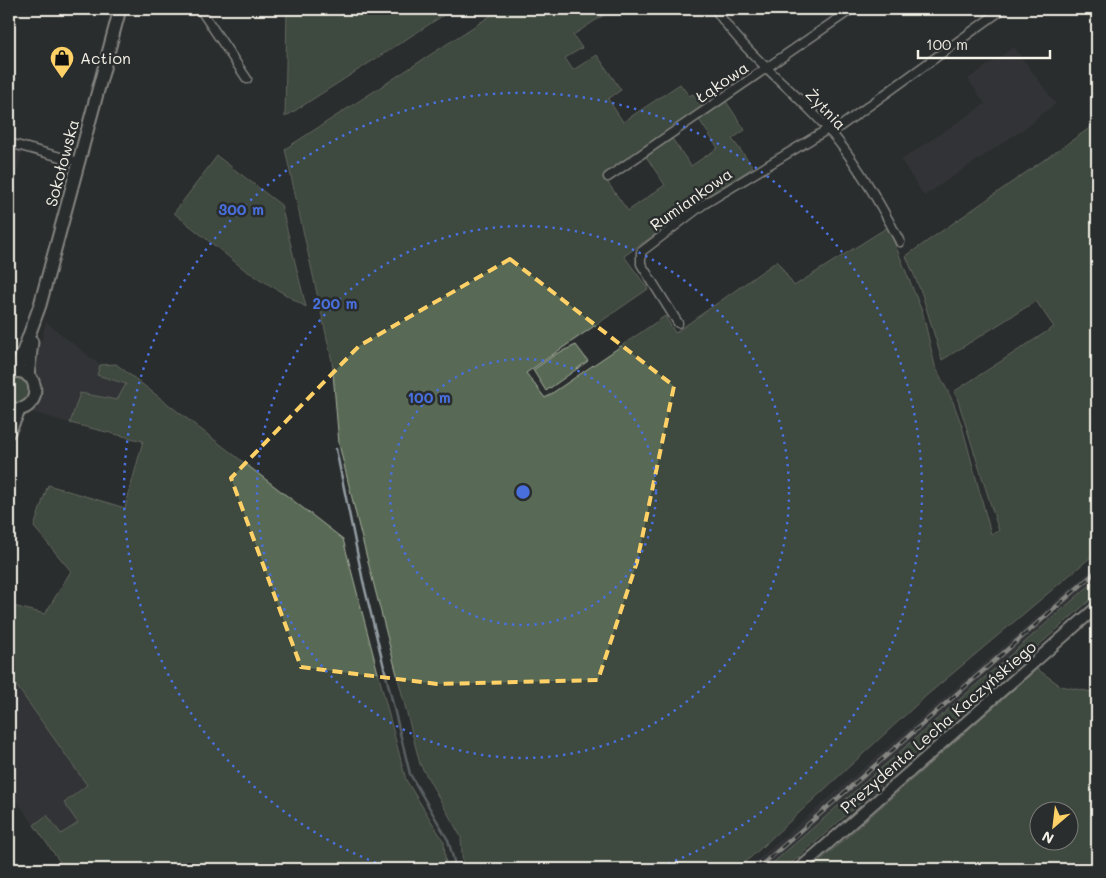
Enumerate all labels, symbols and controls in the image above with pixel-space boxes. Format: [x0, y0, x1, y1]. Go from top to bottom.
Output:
scale bar [918, 28, 1051, 60]
text: 100 m [926, 34, 968, 54]
shop icon: Action [49, 45, 75, 79]
place label: Action [80, 47, 131, 68]
street label: Łąkowa [691, 56, 752, 107]
street label: Żytnia [801, 83, 851, 134]
street label: Sokołowska [40, 117, 83, 209]
street label: Rumiankowa [645, 162, 736, 235]
text: 300 m [218, 199, 264, 219]
text: 200 m [313, 293, 358, 313]
text: 100 m [407, 387, 451, 407]
centre of rings [514, 483, 532, 501]
street label: Prezydenta Lecha Kaczyńskiego [835, 636, 1040, 818]
north arrow [1028, 800, 1078, 850]
text: N [1039, 827, 1057, 849]

